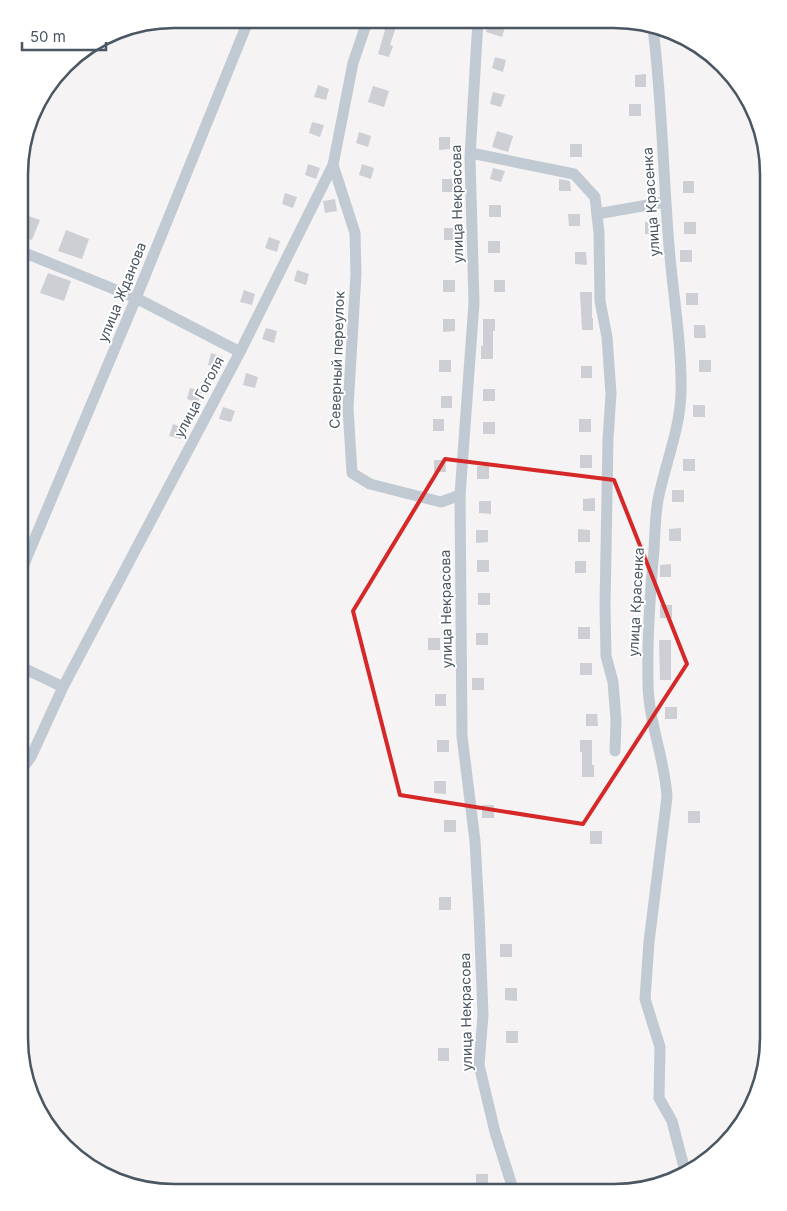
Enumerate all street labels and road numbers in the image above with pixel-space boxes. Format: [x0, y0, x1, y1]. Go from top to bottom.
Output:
street label: улица Некрасова [447, 145, 466, 263]
street label: улица Красенка [638, 147, 663, 257]
street label: улица Жданова [94, 239, 149, 344]
street label: Северный переулок [326, 290, 347, 429]
street label: улица Гоголя [170, 353, 227, 440]
street label: улица Красенка [624, 547, 647, 657]
street label: улица Некрасова [436, 550, 455, 668]
street label: улица Некрасова [456, 953, 475, 1071]

